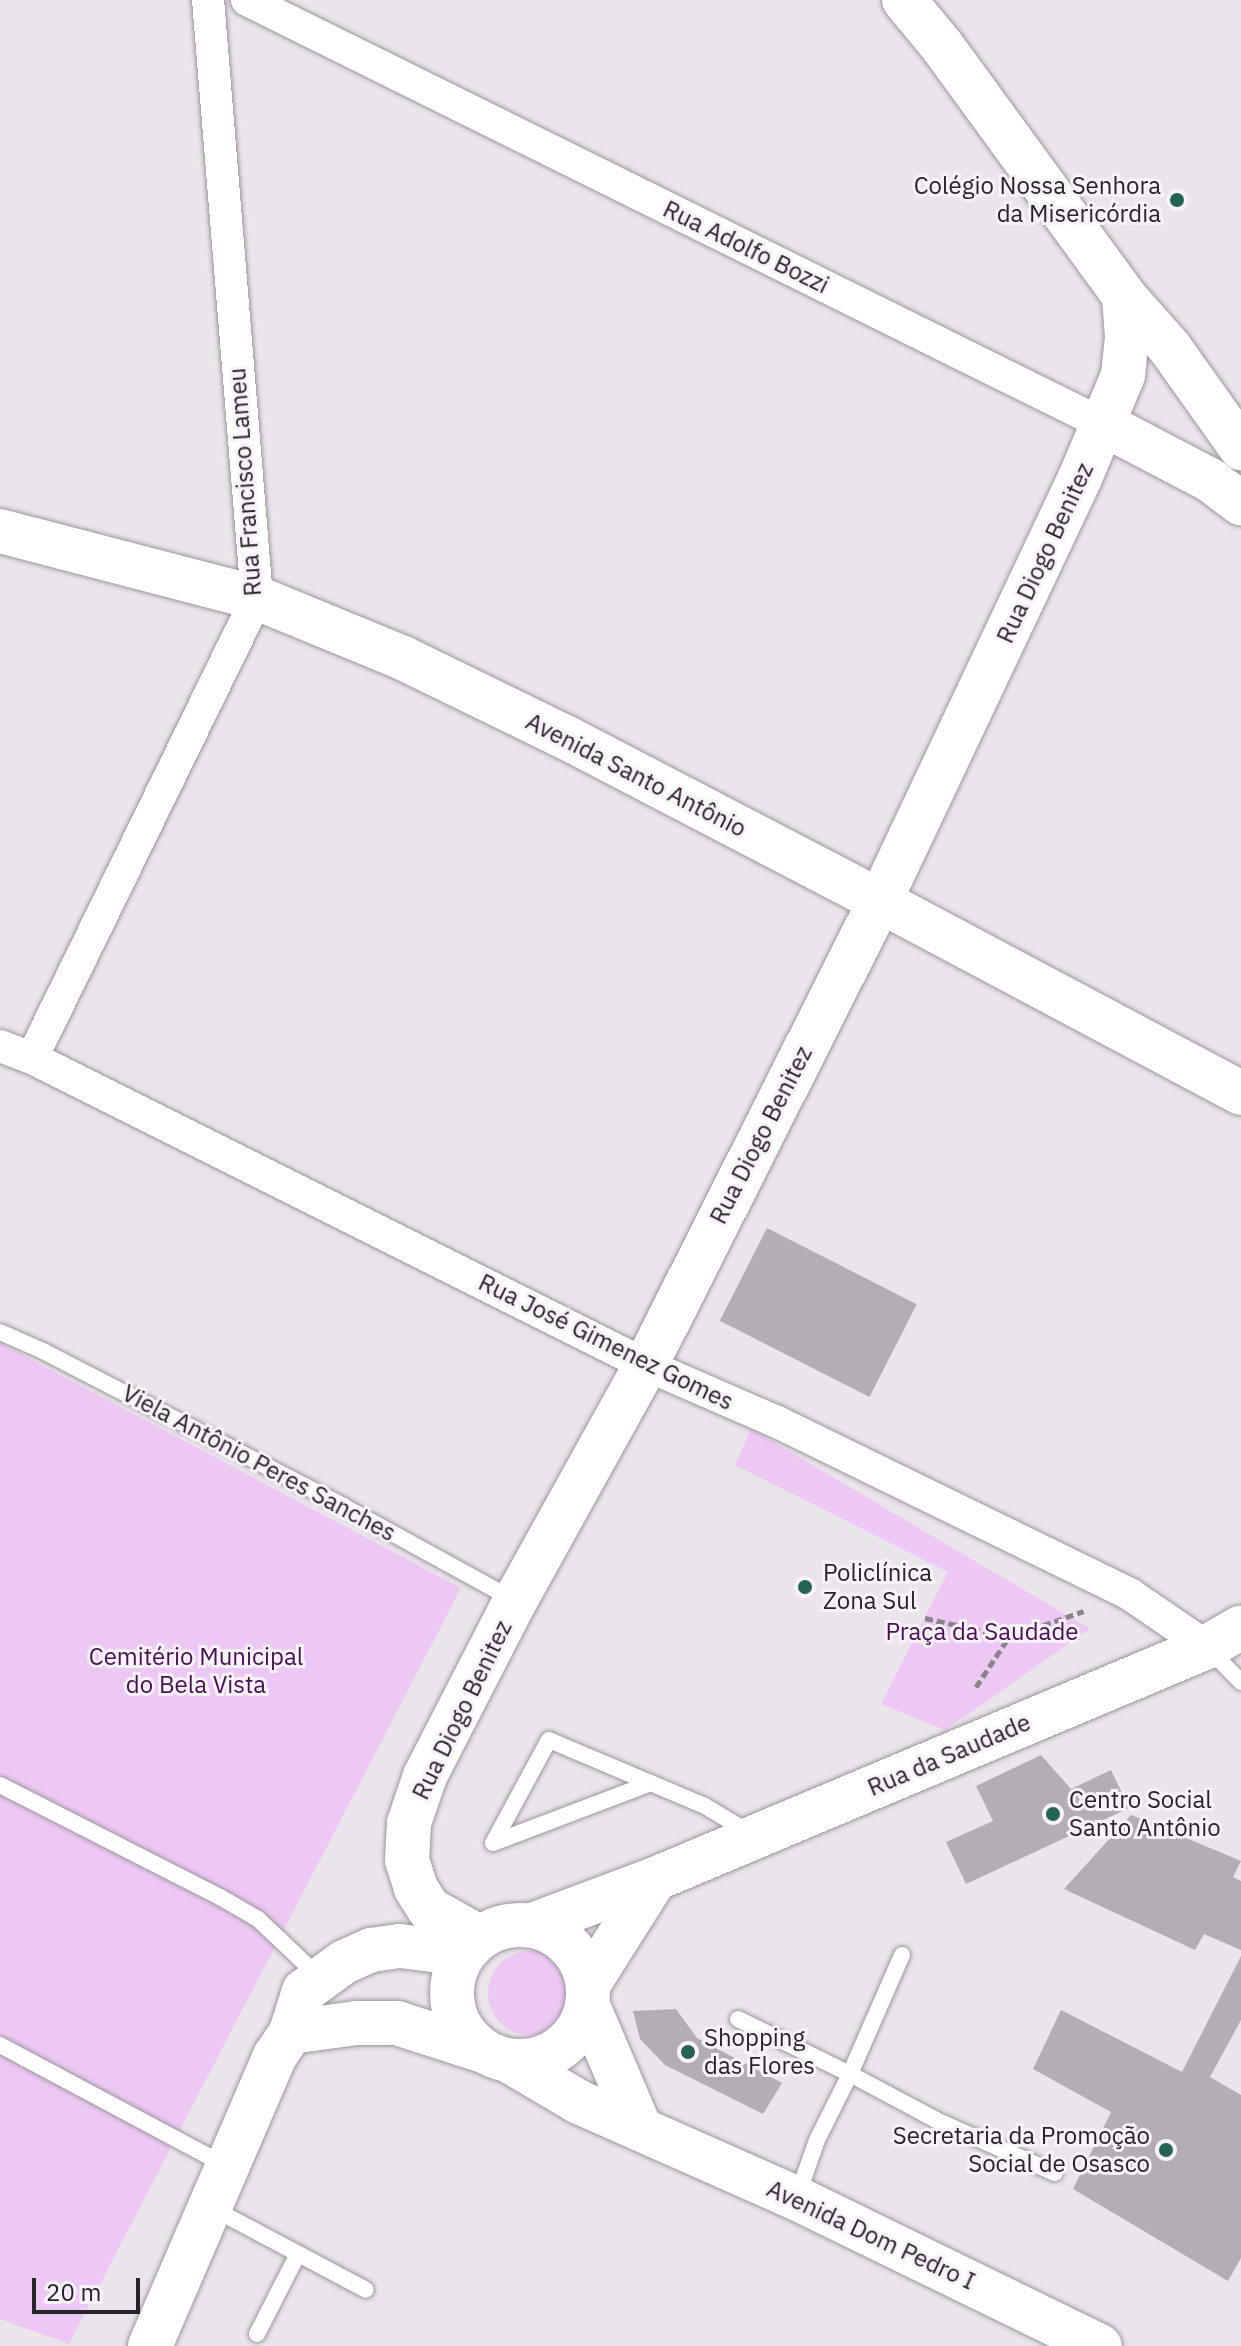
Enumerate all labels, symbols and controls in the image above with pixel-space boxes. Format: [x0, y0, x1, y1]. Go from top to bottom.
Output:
place label: Colégio Nossa Senhora da Misericórdia [914, 172, 1161, 228]
marker: Colégio Nossa Senhora da Misericórdia [1168, 191, 1186, 209]
street label: Rua Adolfo Bozzi [658, 194, 834, 300]
street label: Rua Francisco Lameu [223, 367, 267, 597]
street label: Rua Diogo Benitez [991, 458, 1099, 648]
street label: Avenida Santo Antônio [521, 707, 751, 843]
street label: Rua Diogo Benitez [704, 1041, 818, 1229]
street label: Rua José Gimenez Gomes [474, 1268, 738, 1416]
street label: Viela Antônio Peres Sanches [117, 1379, 401, 1547]
place label: Policlínica Zona Sul [823, 1559, 932, 1615]
marker: Policlínica Zona Sul [794, 1576, 816, 1598]
street label: Rua Diogo Benitez [406, 1616, 518, 1804]
park label: Praça da Saudade [885, 1618, 1079, 1646]
park label: Cemitério Municipal do Bela Vista [89, 1643, 303, 1699]
street label: Rua da Saudade [863, 1708, 1035, 1802]
place label: Centro Social Santo Antônio [1069, 1786, 1221, 1842]
marker: Centro Social Santo Antônio [1044, 1805, 1062, 1823]
place label: Shopping das Flores [704, 2024, 815, 2080]
marker: Shopping das Flores [679, 2043, 697, 2061]
place label: Secretaria da Promoção Social de Osasco [893, 2122, 1150, 2178]
marker: Secretaria da Promoção Social de Osasco [1157, 2141, 1175, 2159]
street label: Avenida Dom Pedro I [762, 2174, 980, 2296]
scale bar [36, 2262, 144, 2312]
text: 20 m [46, 2276, 101, 2308]

